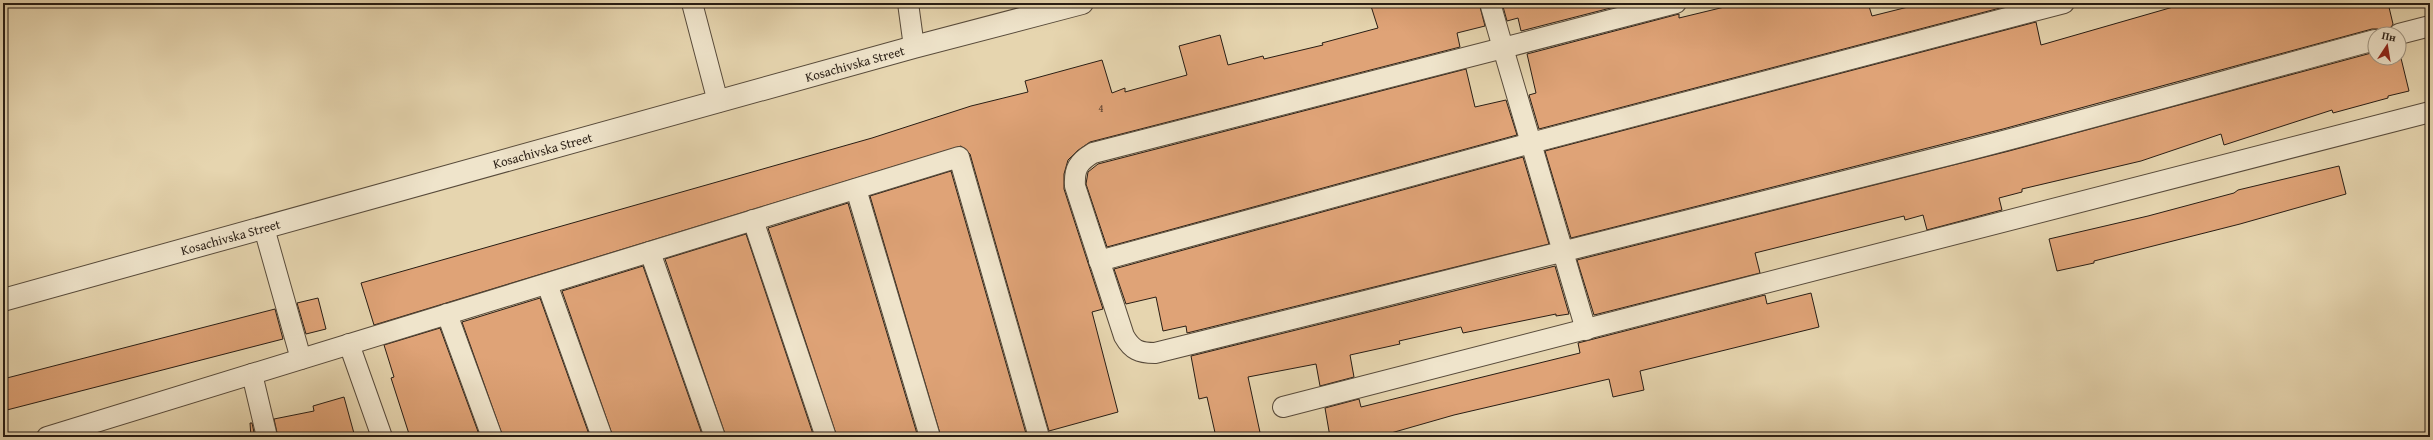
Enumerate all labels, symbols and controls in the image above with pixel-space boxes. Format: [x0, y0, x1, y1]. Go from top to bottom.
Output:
north arrow [2367, 26, 2407, 66]
text: Пн [2380, 27, 2398, 46]
street label: Kosachivska Street [803, 41, 907, 87]
house number: 4 [1098, 100, 1104, 116]
street label: Kosachivska Street [491, 128, 595, 173]
street label: Kosachivska Street [179, 214, 283, 260]

